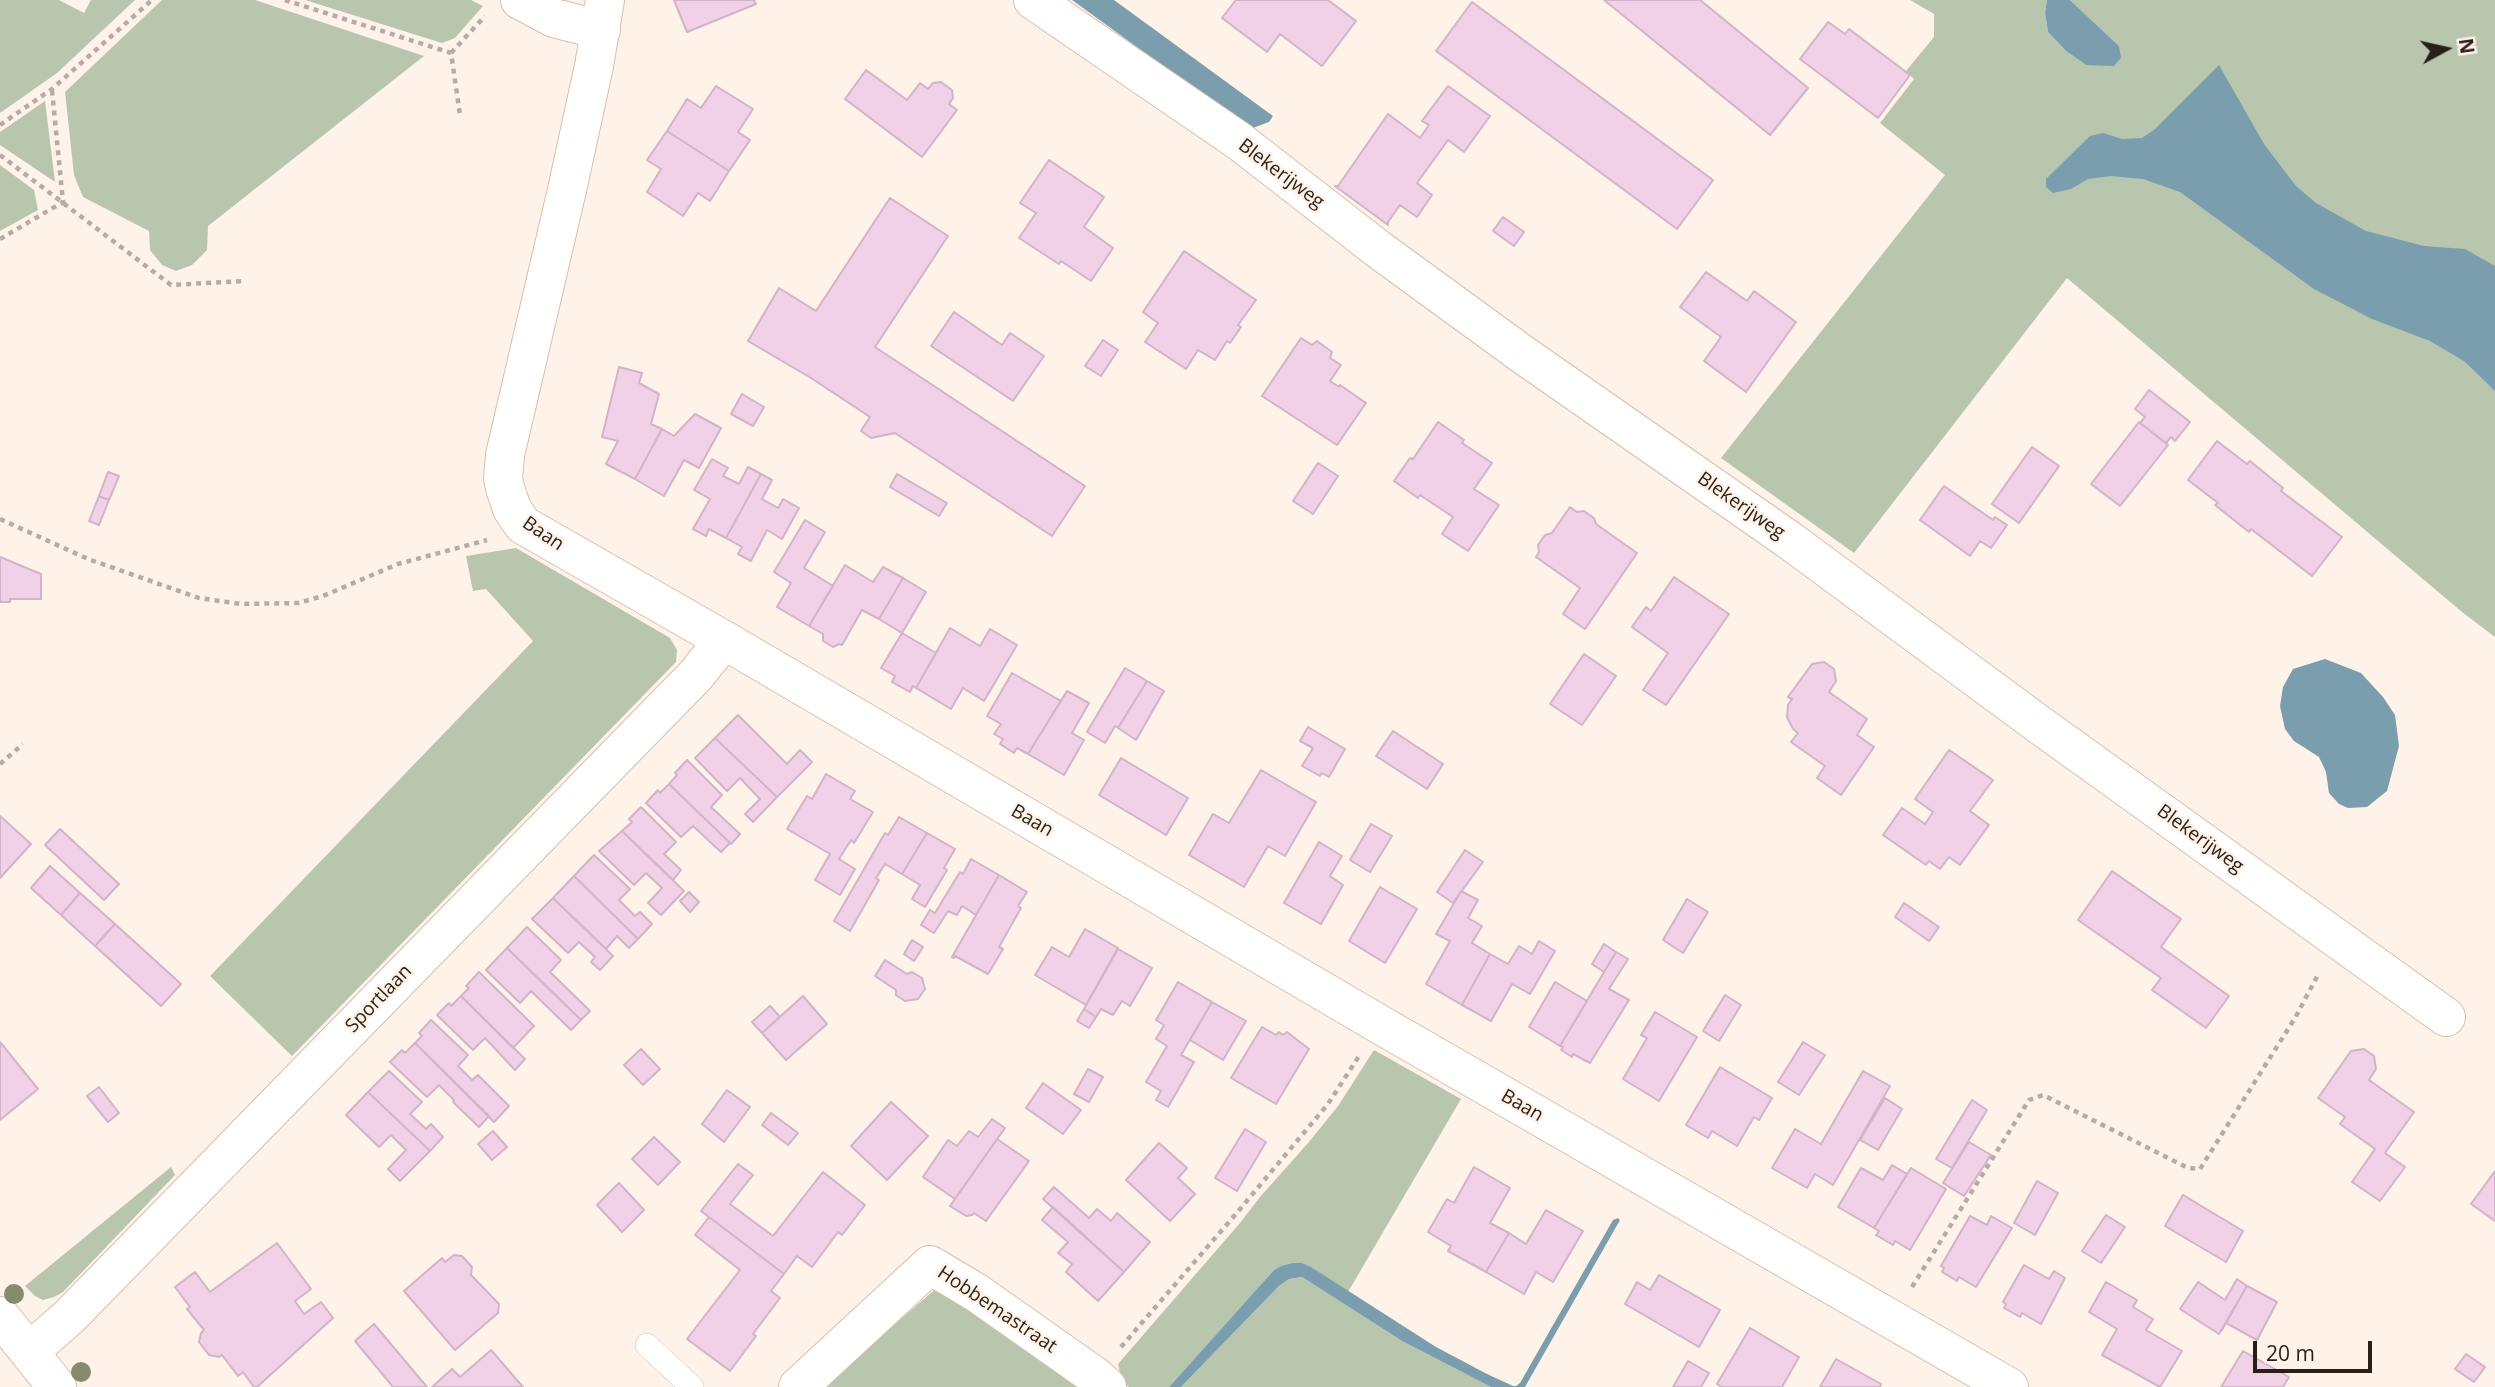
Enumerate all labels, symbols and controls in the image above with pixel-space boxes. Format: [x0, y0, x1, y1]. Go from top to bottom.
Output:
north arrow [2411, 14, 2481, 84]
text: N [2453, 37, 2481, 56]
street label: Blekerijweg [1234, 134, 1328, 214]
street label: Blekerijweg [1693, 468, 1789, 544]
street label: Baan [518, 512, 568, 556]
street label: Baan [1007, 800, 1057, 842]
street label: Blekerijweg [2152, 800, 2248, 878]
street label: Sportlaan [341, 960, 417, 1038]
street label: Baan [1497, 1085, 1547, 1127]
street label: Hobbemastraat [933, 1262, 1061, 1358]
scale bar [2257, 1328, 2376, 1372]
text: 20 m [2266, 1339, 2315, 1367]

